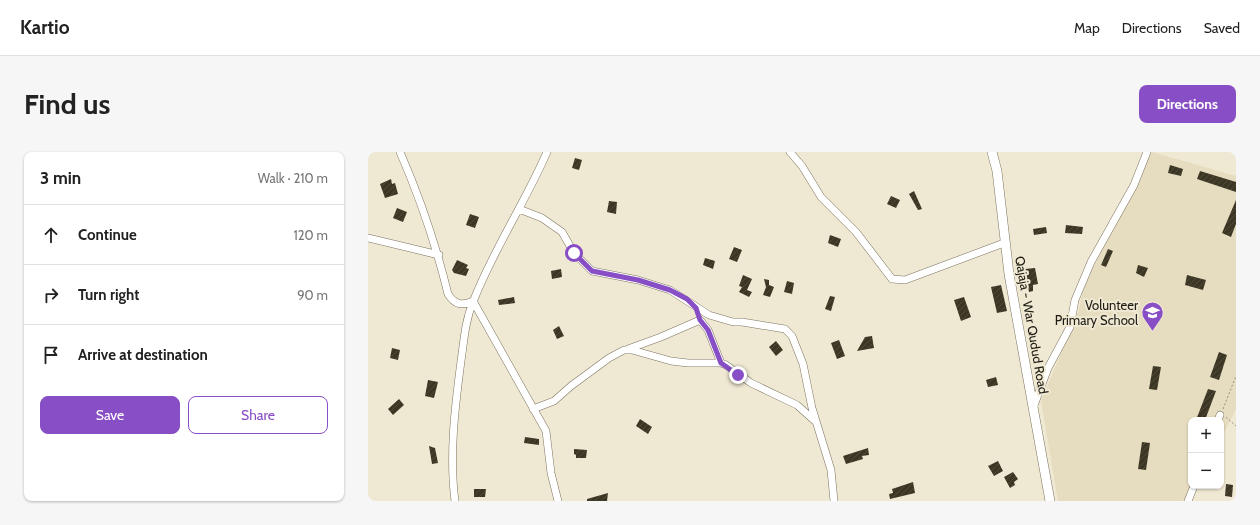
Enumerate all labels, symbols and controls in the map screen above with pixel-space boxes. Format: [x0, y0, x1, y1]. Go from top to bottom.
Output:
text: Kartio [20, 16, 69, 39]
text: Map [1074, 19, 1100, 37]
text: Directions [1122, 19, 1182, 37]
text: Saved [1204, 19, 1240, 37]
button: Directions [1139, 85, 1236, 123]
text: Find us [24, 87, 110, 121]
text: 3 min [40, 168, 81, 188]
text: Walk · 210 m [258, 170, 328, 186]
icon: ahead [40, 224, 62, 246]
text: Continue [78, 226, 137, 244]
text: 120 m [294, 227, 328, 243]
route start [565, 244, 583, 262]
street label: Qajaja - War Qudud Road [1011, 255, 1052, 395]
icon: right [40, 284, 62, 306]
text: Turn right [78, 286, 139, 304]
text: 90 m [297, 287, 328, 303]
place label: Volunteer Primary School [1055, 297, 1139, 328]
school or university icon: Volunteer Primary School [1140, 299, 1166, 332]
icon: arrive [40, 344, 62, 366]
text: Arrive at destination [78, 346, 208, 364]
route end [729, 366, 747, 384]
button: Save [40, 396, 180, 434]
button: Share [188, 396, 328, 434]
map controls [1188, 417, 1224, 489]
button: + [1188, 417, 1224, 453]
button: − [1188, 453, 1224, 489]

